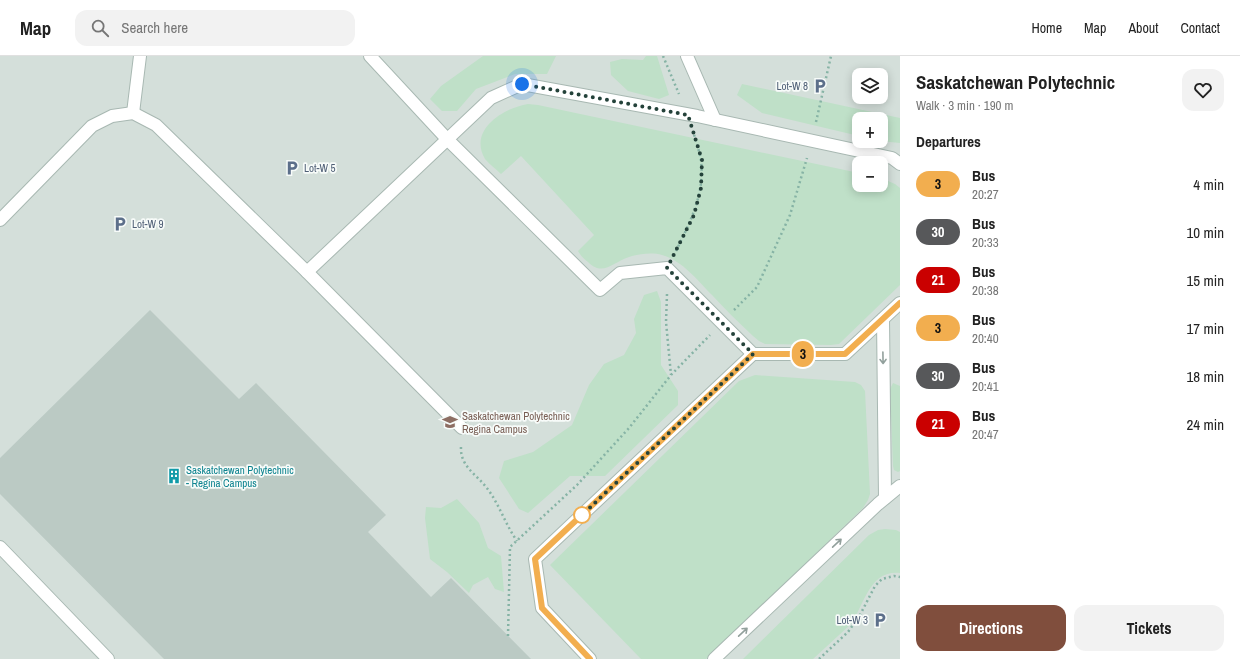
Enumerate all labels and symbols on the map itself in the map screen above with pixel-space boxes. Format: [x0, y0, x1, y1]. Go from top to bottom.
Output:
your location [512, 74, 532, 94]
parking icon: Lot-W 8 [811, 77, 829, 95]
place label: Lot-W 8 [776, 79, 808, 93]
parking icon: Lot-W 5 [283, 159, 301, 177]
place label: Lot-W 5 [304, 161, 336, 175]
parking icon: Lot-W 9 [111, 215, 129, 233]
place label: Lot-W 9 [132, 217, 164, 231]
line badge: 3 [790, 341, 816, 367]
one-way arrow [879, 351, 887, 364]
place label: Saskatchewan Polytechnic Regina Campus [462, 409, 570, 436]
school or university icon: Saskatchewan Polytechnic Regina Campus [441, 413, 459, 431]
place label: Saskatchewan Polytechnic - Regina Campus [186, 463, 294, 490]
building icon: Saskatchewan Polytechnic - Regina Campus [165, 467, 183, 485]
unlabelled marker [573, 506, 591, 524]
one-way arrow [832, 538, 842, 548]
parking icon: Lot-W 3 [871, 611, 889, 629]
place label: Lot-W 3 [836, 613, 868, 627]
one-way arrow [738, 627, 748, 637]

